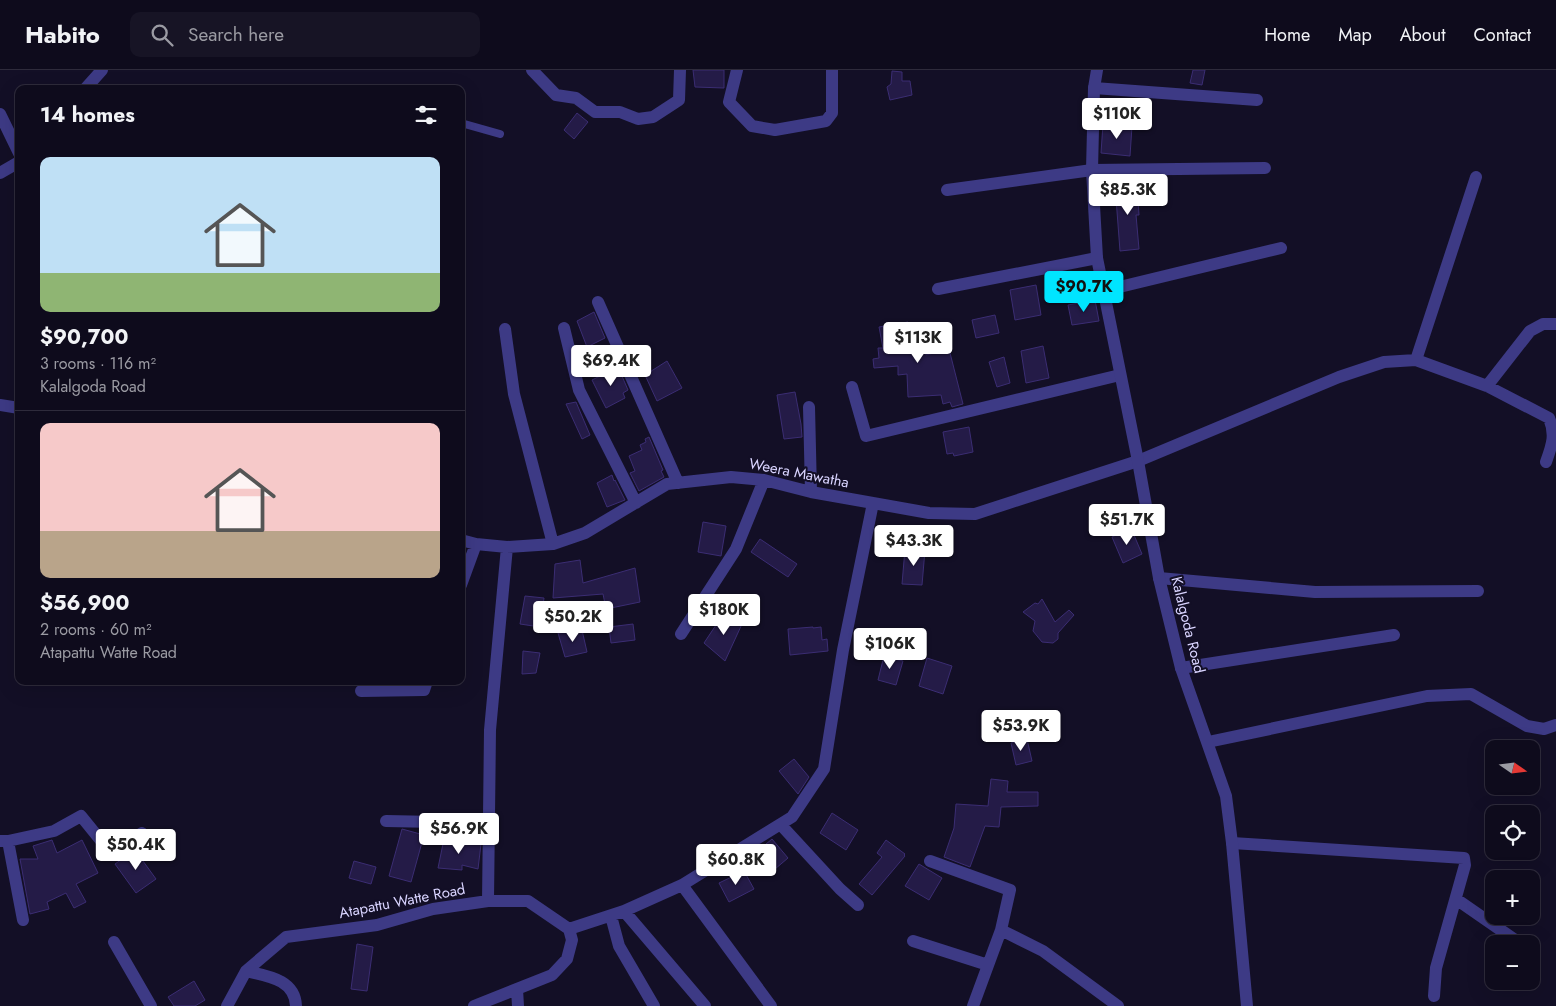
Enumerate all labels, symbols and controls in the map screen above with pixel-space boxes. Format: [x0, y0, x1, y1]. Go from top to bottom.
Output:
search box [130, 12, 480, 57]
text: Habito [25, 17, 100, 52]
icon: search [148, 21, 176, 49]
text: Search here [188, 21, 284, 48]
text: Home [1264, 22, 1310, 48]
text: Map [1338, 22, 1372, 48]
text: About [1400, 22, 1445, 48]
text: Contact [1473, 22, 1531, 48]
pin: $110K [1082, 98, 1152, 140]
text: 14 homes [40, 100, 135, 130]
icon: filters [412, 101, 440, 129]
text: $110K [1093, 102, 1141, 125]
pin: $85.3K [1087, 174, 1169, 216]
text: $85.3K [1100, 178, 1156, 201]
icon: home [195, 190, 285, 280]
pin: $90.7K [1043, 270, 1125, 313]
text: $90.7K [1055, 275, 1113, 298]
text: $90,700 [40, 322, 128, 352]
pin: $113K [883, 322, 953, 364]
text: $113K [894, 326, 942, 349]
pin: $69.4K [570, 344, 652, 387]
text: $69.4K [582, 349, 640, 372]
text: 3 rooms · 116 m² [40, 352, 156, 375]
text: Kalalgoda Road [40, 375, 146, 398]
street label: Weera Mawatha [747, 453, 851, 493]
icon: home [195, 455, 285, 545]
pin: $51.7K [1086, 504, 1168, 546]
text: $51.7K [1100, 508, 1154, 531]
pin: $43.3K [873, 524, 955, 567]
text: $43.3K [885, 529, 943, 552]
street label: Kalalgoda Road [1165, 574, 1211, 676]
text: $56,900 [40, 588, 129, 618]
pin: $180K [689, 594, 759, 636]
text: $180K [699, 598, 749, 621]
pin: $50.2K [532, 600, 614, 643]
text: $50.2K [544, 605, 602, 628]
text: 2 rooms · 60 m² [40, 618, 152, 641]
pin: $106K [855, 628, 925, 670]
text: $106K [865, 632, 915, 655]
text: Atapattu Watte Road [40, 641, 177, 664]
pin: $53.9K [980, 710, 1062, 752]
text: $53.9K [992, 714, 1050, 737]
north arrow [1485, 740, 1540, 795]
map controls [1485, 740, 1540, 990]
button: locate [1485, 805, 1540, 860]
pin: $56.9K [418, 812, 500, 855]
text: $56.9K [430, 817, 488, 840]
pin: $50.4K [95, 828, 177, 871]
text: $50.4K [107, 833, 165, 856]
pin: $60.8K [695, 844, 777, 886]
text: $60.8K [707, 848, 765, 871]
button: + [1485, 870, 1540, 925]
street label: Atapattu Watte Road [337, 878, 467, 924]
button: − [1485, 935, 1540, 990]

